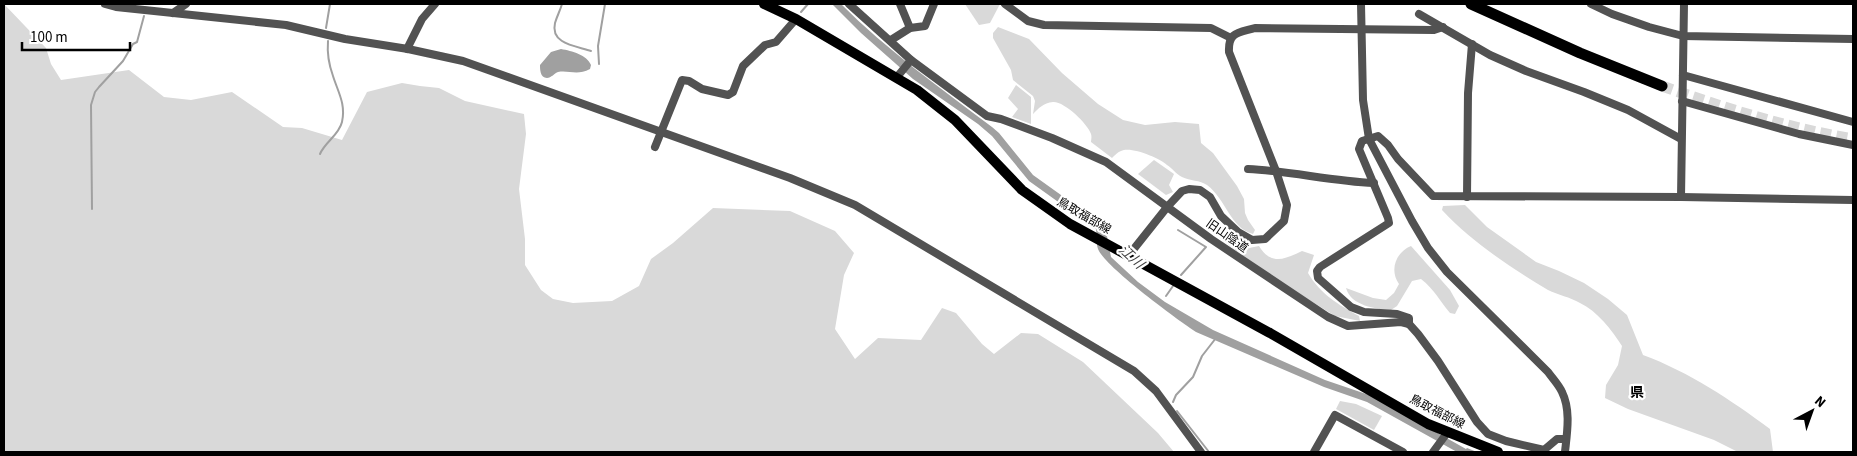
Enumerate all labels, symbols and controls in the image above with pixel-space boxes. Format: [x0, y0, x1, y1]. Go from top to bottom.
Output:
scale bar [22, 20, 130, 52]
text: 100 m [30, 27, 68, 48]
street label: 鳥取福部線 [1054, 194, 1114, 238]
street label: 旧山陰道 [1202, 215, 1252, 257]
water label: 江川 [1114, 240, 1150, 275]
district label: 県 [1630, 383, 1644, 403]
north arrow [1787, 386, 1837, 436]
street label: 鳥取福部線 [1406, 391, 1468, 433]
text: N [1810, 391, 1830, 413]

